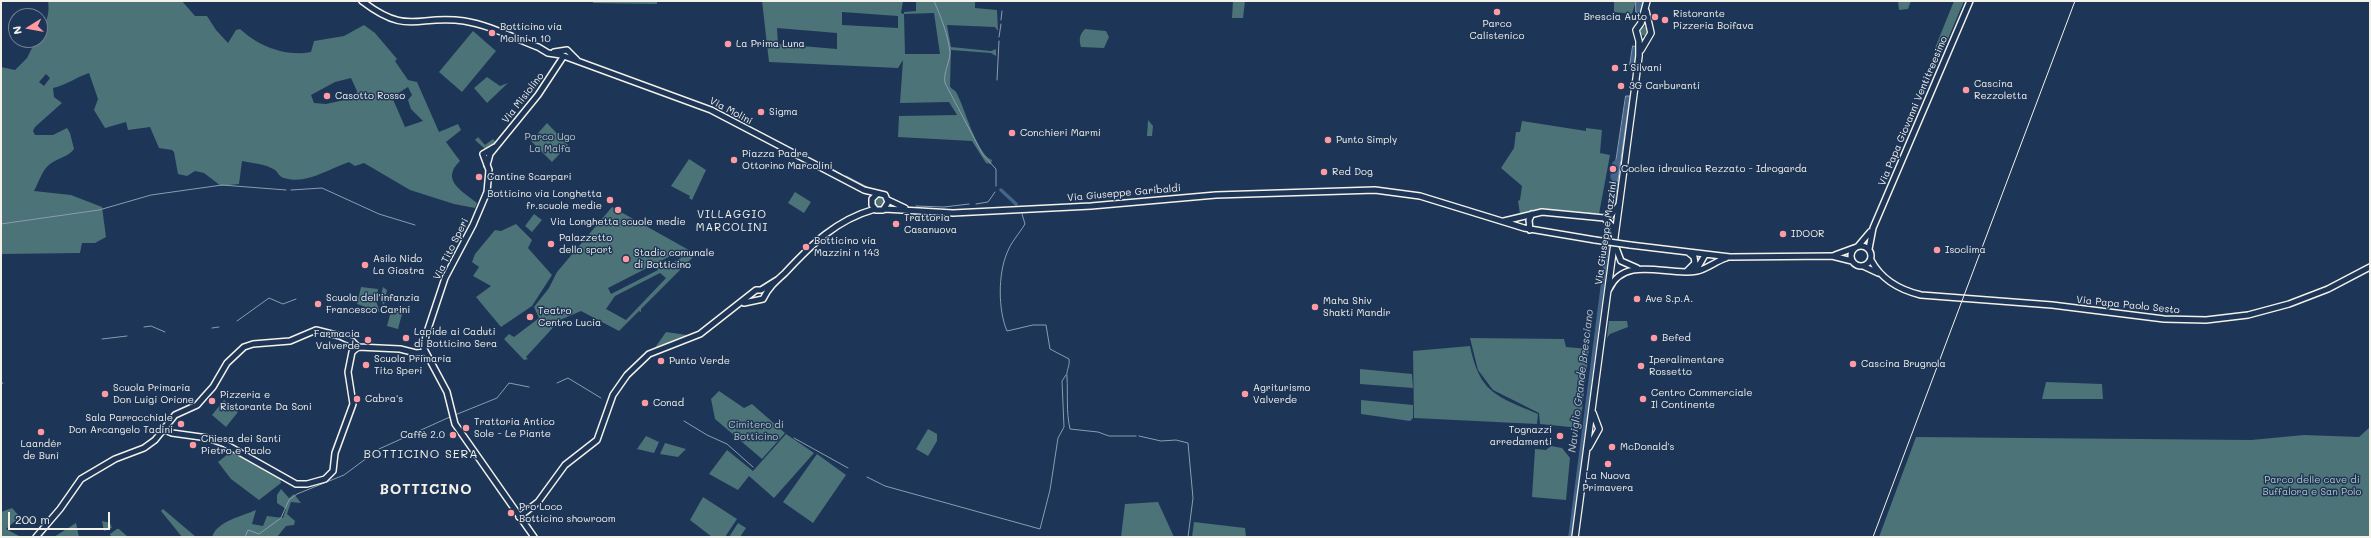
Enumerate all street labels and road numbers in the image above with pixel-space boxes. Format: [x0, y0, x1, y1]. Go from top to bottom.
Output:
street label: Via Papa Giovanni Ventitreesimo [1876, 34, 1950, 188]
street label: Via Misiolino [500, 70, 546, 126]
street label: Via Molini [707, 95, 755, 127]
street label: Via Giuseppe Mazzini [1593, 180, 1619, 286]
street label: Via Giuseppe Garibaldi [1067, 182, 1181, 204]
street label: Via Tito Speri [431, 216, 471, 282]
street label: Via Papa Paolo Sesto [2076, 294, 2180, 316]

